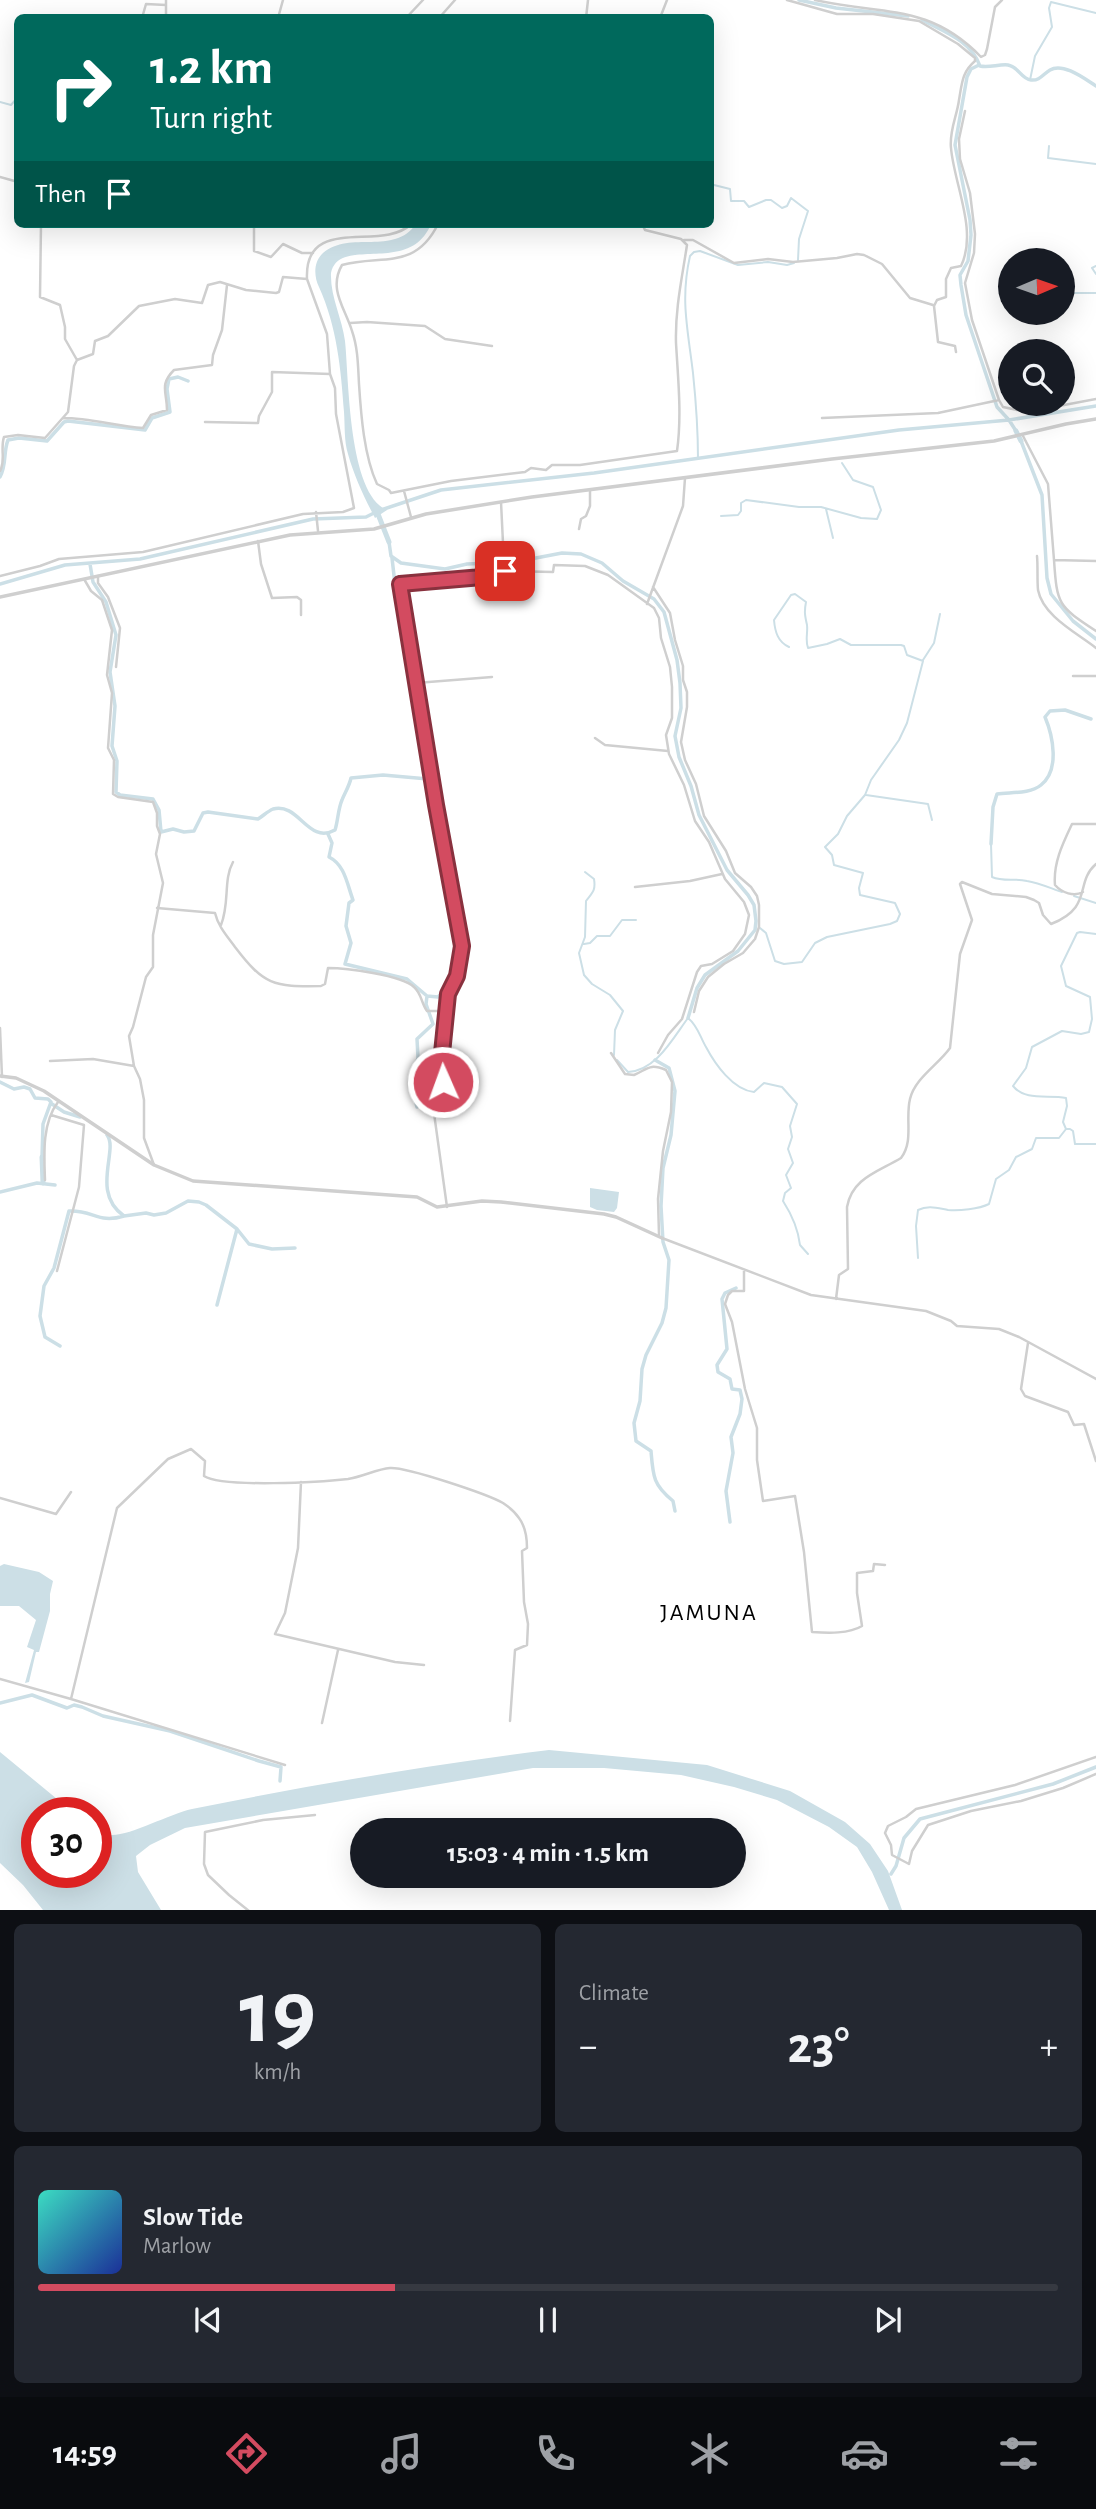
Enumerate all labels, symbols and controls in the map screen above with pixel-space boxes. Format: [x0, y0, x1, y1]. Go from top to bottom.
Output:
icon: right [35, 42, 126, 133]
text: 1.2 km [150, 44, 273, 93]
text: Turn right [150, 102, 272, 134]
icon: arrive [100, 175, 138, 213]
text: Then [35, 181, 86, 207]
north arrow [998, 248, 1074, 326]
map controls [998, 248, 1075, 416]
button: search [998, 339, 1075, 416]
pin [475, 541, 535, 601]
icon: arrive [486, 552, 524, 590]
position arrow [406, 1045, 480, 1119]
district label: JAMUNA [660, 1601, 758, 1625]
speed limit sign: 30 [21, 1797, 112, 1888]
text: 15:03 · 4 min · 1.5 km [447, 1840, 649, 1866]
text: 19 [239, 1968, 316, 2059]
text: Climate [579, 1982, 649, 2005]
text: 23° [787, 2020, 850, 2072]
text: − [579, 2028, 597, 2066]
text: + [1040, 2028, 1058, 2066]
text: km/h [254, 2061, 301, 2084]
text: Slow Tide [143, 2204, 243, 2230]
text: Marlow [143, 2235, 211, 2258]
icon: previous [189, 2301, 227, 2339]
icon: pause [529, 2301, 567, 2339]
icon: next [869, 2301, 907, 2339]
icon: directions [222, 2429, 271, 2478]
icon: music [377, 2429, 426, 2478]
icon: phone [531, 2429, 580, 2478]
icon: climate [685, 2429, 734, 2478]
icon: car [840, 2429, 889, 2478]
icon: filters [994, 2429, 1043, 2478]
text: 14:59 [53, 2437, 117, 2469]

